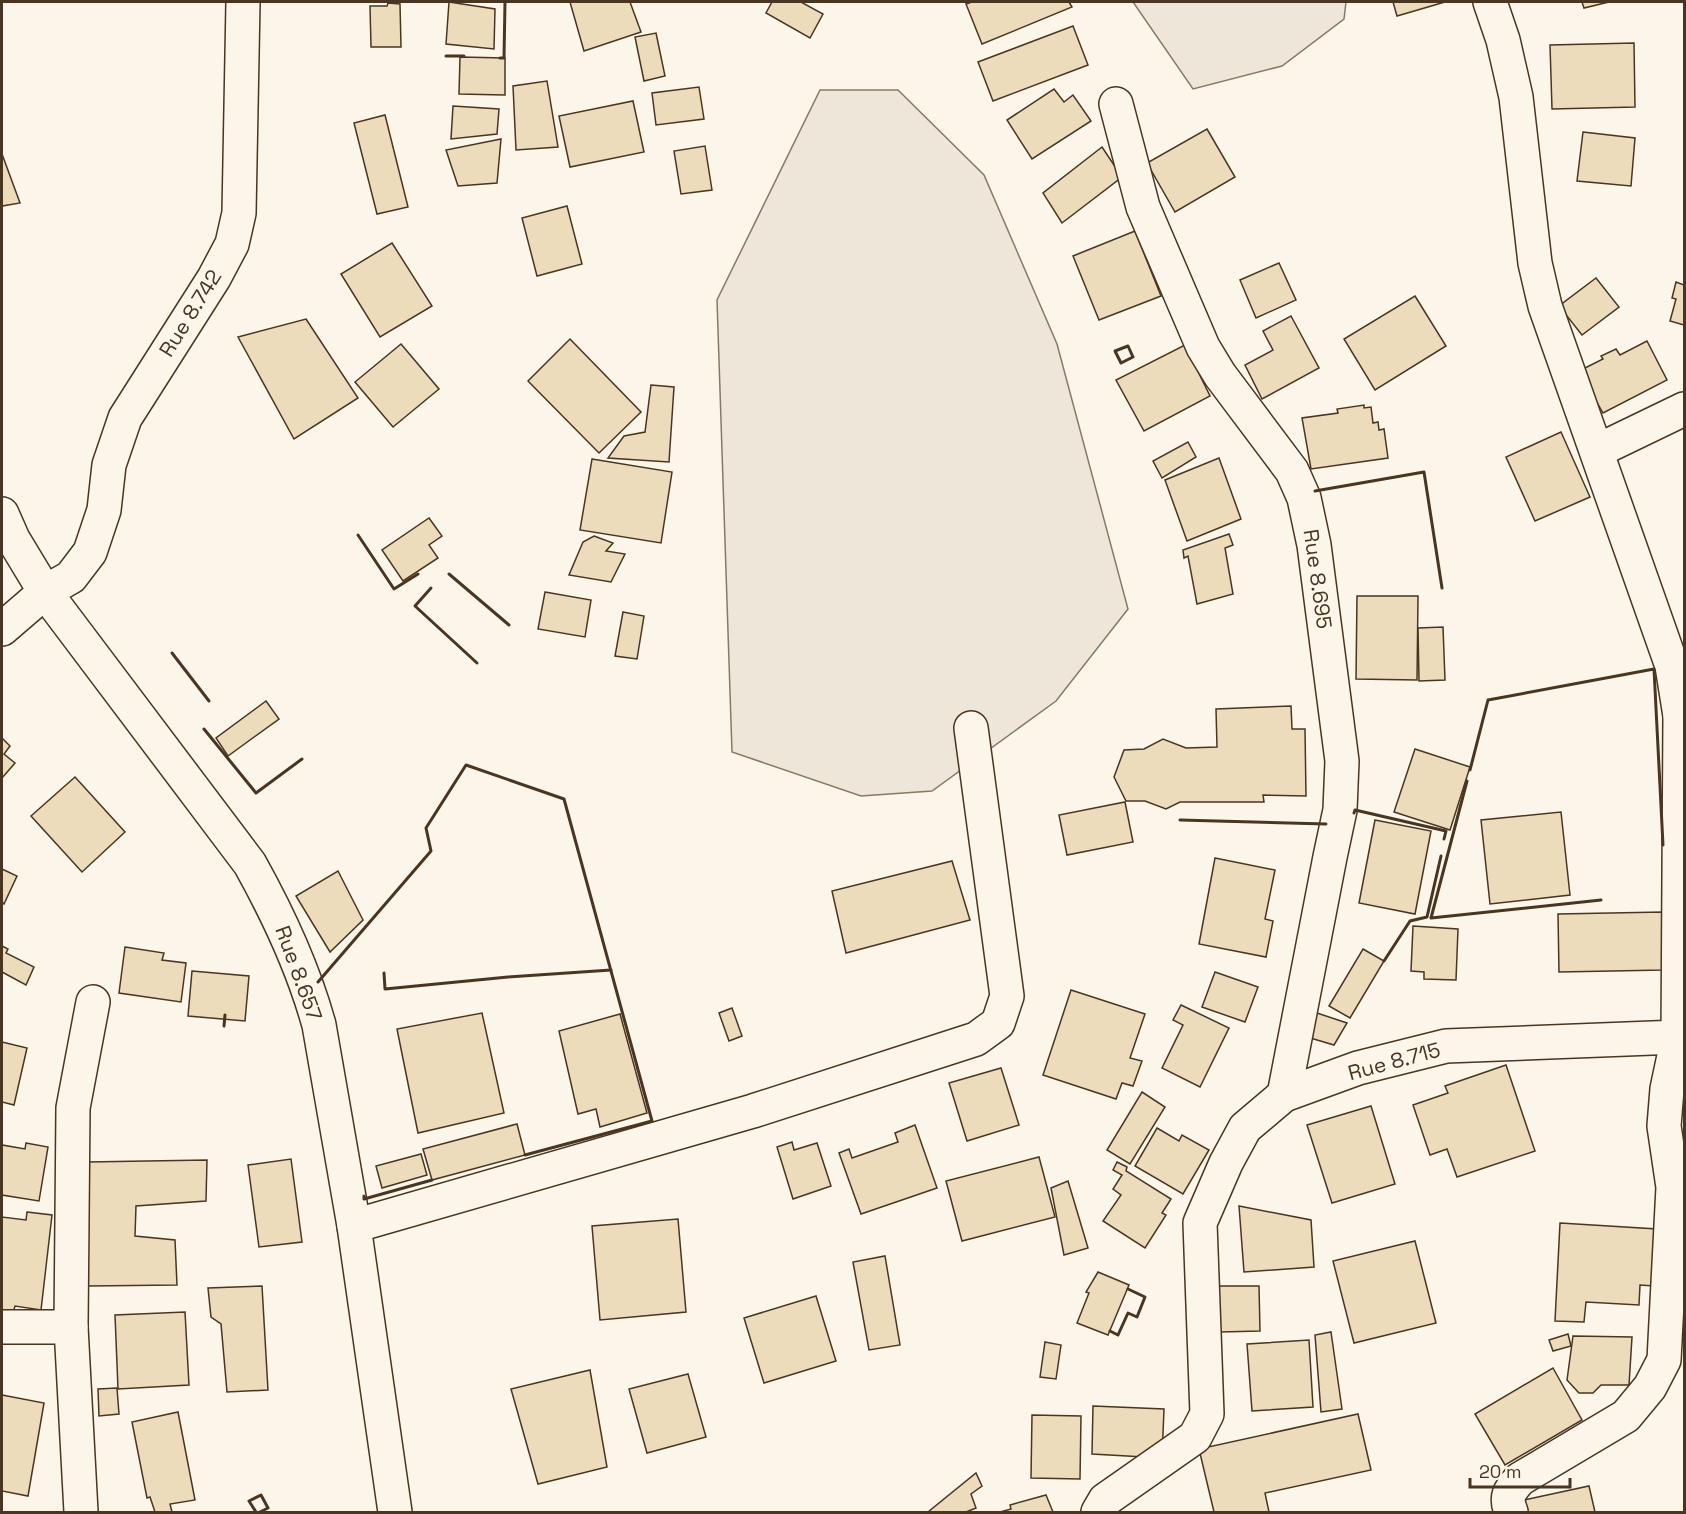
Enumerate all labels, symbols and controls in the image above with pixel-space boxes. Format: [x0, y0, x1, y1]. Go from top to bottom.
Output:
street label: Rue 8.742 [153, 264, 227, 362]
street label: Rue 8.695 [1298, 527, 1338, 631]
street label: Rue 8.657 [269, 922, 329, 1024]
street label: Rue 8.715 [1345, 1036, 1443, 1086]
scale bar [1470, 1451, 1570, 1489]
text: 20 m [1479, 1460, 1522, 1483]

